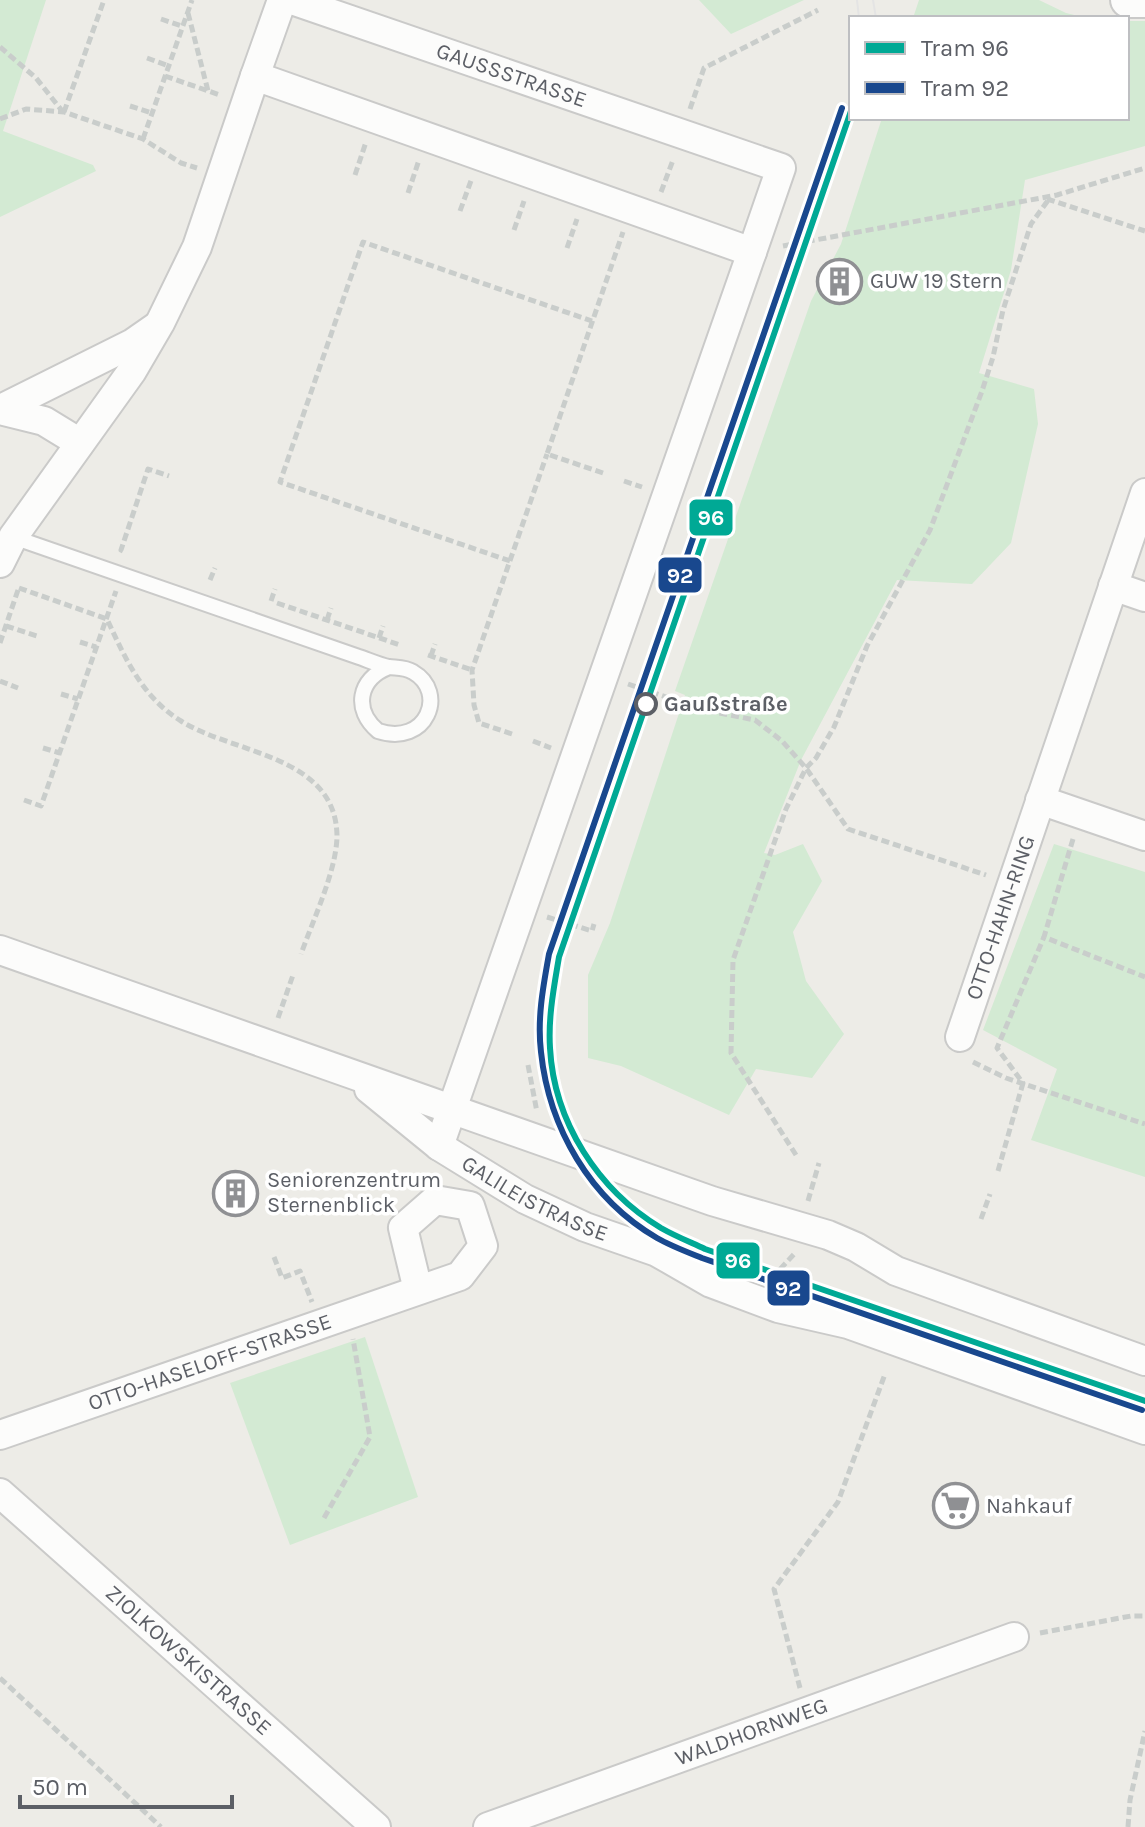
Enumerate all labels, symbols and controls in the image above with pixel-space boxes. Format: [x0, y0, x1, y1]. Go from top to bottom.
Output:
legend [849, 16, 1129, 120]
text: Tram 96 [921, 34, 1009, 62]
street label: GAUSSSTRASSE [433, 38, 590, 113]
text: Tram 92 [921, 74, 1009, 102]
building icon: GUW 19 Stern [815, 257, 863, 305]
place label: GUW 19 Stern [870, 268, 1003, 294]
line badge: 96 [688, 498, 734, 537]
text: 96 [698, 505, 724, 531]
line badge: 92 [657, 556, 703, 594]
text: 92 [667, 563, 693, 589]
place label: Gaußstraße [664, 691, 788, 717]
marker: Gaußstraße [635, 693, 657, 715]
street label: OTTO-HAHN-RING [961, 832, 1041, 1003]
street label: GALILEISTRASSE [457, 1150, 611, 1247]
place label: Seniorenzentrum Sternenblick [267, 1167, 441, 1218]
building icon: Seniorenzentrum Sternenblick [212, 1169, 260, 1217]
line badge: 96 [715, 1241, 761, 1280]
text: 96 [725, 1248, 751, 1274]
line badge: 92 [766, 1269, 811, 1307]
text: 92 [775, 1276, 801, 1302]
street label: OTTO-HASELOFF-STRASSE [85, 1308, 335, 1417]
supermarket icon: Nahkauf [931, 1482, 979, 1530]
place label: Nahkauf [986, 1493, 1072, 1519]
street label: ZIOLKOWSKISTRASSE [100, 1580, 277, 1741]
street label: WALDHORNWEG [672, 1692, 831, 1771]
scale bar [20, 1759, 232, 1809]
text: 50 m [32, 1773, 88, 1801]

